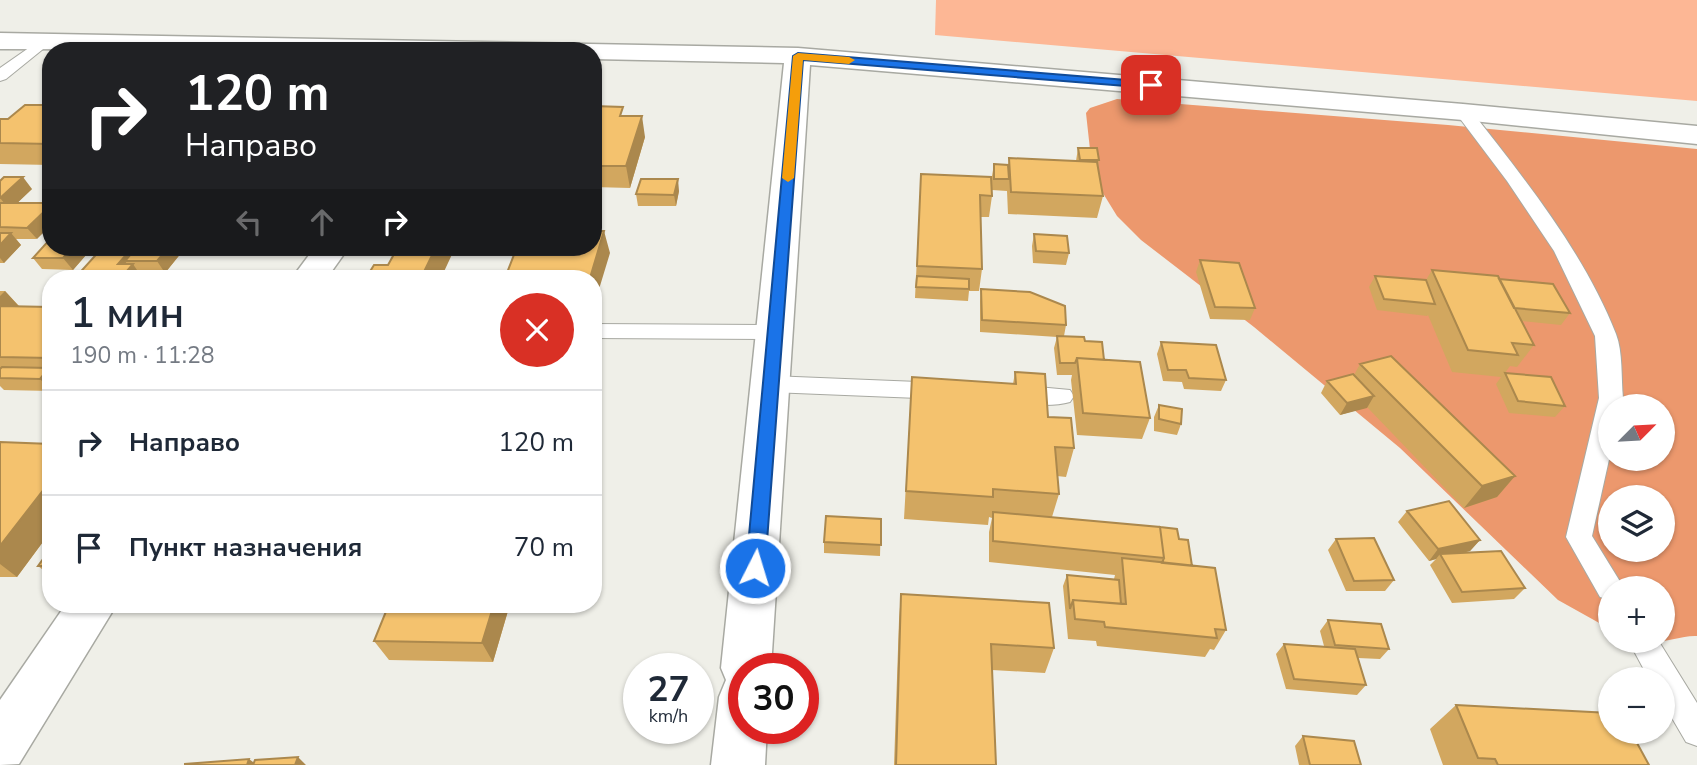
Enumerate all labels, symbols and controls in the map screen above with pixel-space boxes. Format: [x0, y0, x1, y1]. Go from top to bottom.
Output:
pin [1121, 55, 1181, 115]
text: 120 m [185, 60, 329, 127]
icon: arrive [1132, 66, 1170, 104]
icon: right [70, 70, 161, 161]
text: Направо [185, 124, 317, 167]
icon: left [230, 203, 268, 241]
icon: ahead [303, 203, 341, 241]
icon: right [376, 203, 414, 241]
text: 1 мин [70, 285, 184, 342]
button: close [500, 293, 574, 367]
text: 190 m · 11:28 [70, 340, 215, 371]
north arrow [1598, 394, 1675, 471]
map controls [1598, 394, 1675, 744]
icon: right [70, 424, 108, 462]
text: Направо [129, 425, 240, 460]
text: 120 m [498, 425, 574, 460]
button: layers [1598, 485, 1675, 562]
icon: arrive [70, 529, 108, 567]
text: Пункт назначения [129, 530, 362, 565]
text: 70 m [514, 530, 574, 565]
position arrow [718, 531, 792, 605]
button: + [1598, 576, 1675, 653]
speed limit sign: 30 [728, 653, 819, 744]
text: 27 [647, 666, 690, 713]
button: − [1598, 667, 1675, 744]
text: km/h [649, 704, 688, 728]

